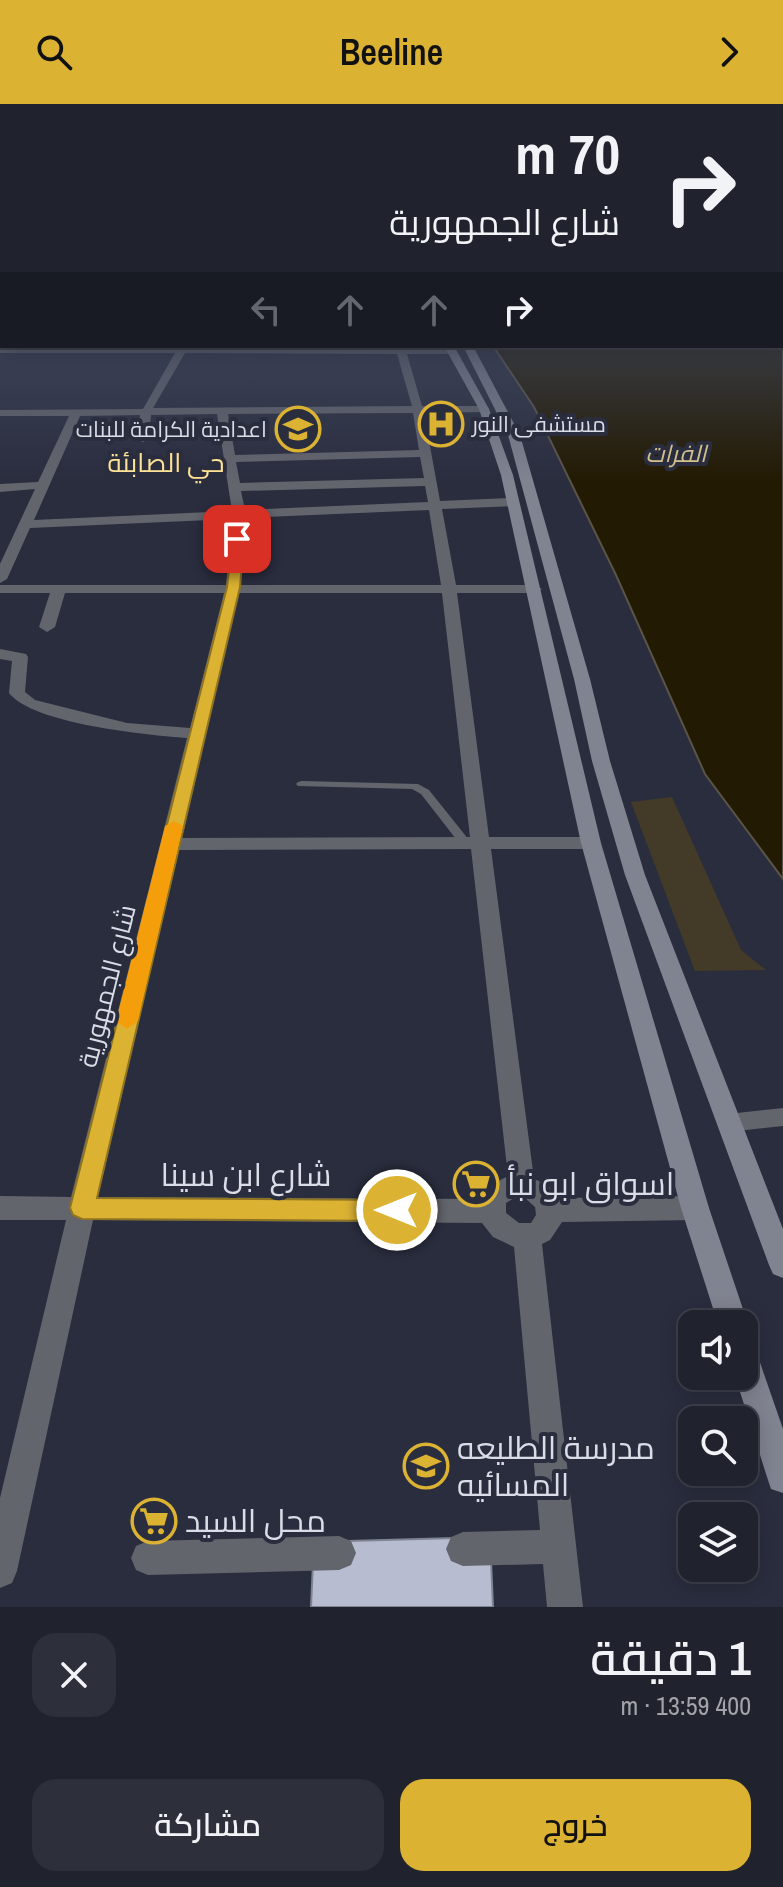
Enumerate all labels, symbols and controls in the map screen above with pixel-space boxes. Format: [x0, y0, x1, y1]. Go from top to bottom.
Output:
text: Beeline [340, 28, 443, 76]
icon: search [32, 30, 76, 74]
icon: forward [707, 30, 751, 74]
text: 70 m [515, 116, 620, 191]
icon: right [648, 136, 752, 240]
text: شارع الجمهورية [389, 198, 620, 246]
icon: left [244, 288, 288, 332]
icon: ahead [328, 288, 372, 332]
icon: ahead [412, 288, 456, 332]
icon: right [496, 288, 540, 332]
hospital icon: مستشفى النور [417, 400, 465, 448]
school or university icon: اعدادية الكرامة للبنات [274, 405, 322, 453]
place label: مستشفى النور [470, 409, 606, 439]
place label: اعدادية الكرامة للبنات [76, 414, 267, 444]
water label: الفرات [645, 437, 709, 469]
district label: حي الصابئة [108, 445, 224, 484]
pin [203, 505, 271, 573]
icon: arrive [215, 517, 259, 561]
street label: شارع الجمهورية [69, 901, 144, 1071]
street label: شارع ابن سينا [161, 1153, 331, 1197]
supermarket icon: اسواق ابو نبأ [452, 1160, 500, 1208]
place label: اسواق ابو نبأ [507, 1162, 674, 1205]
position arrow [355, 1168, 439, 1252]
map controls [678, 1310, 758, 1582]
button: sound [678, 1310, 758, 1390]
button: search [678, 1406, 758, 1486]
place label: مدرسة الطليعه المسائيه [457, 1426, 655, 1506]
school or university icon: مدرسة الطليعه المسائيه [402, 1442, 450, 1490]
supermarket icon: محل السيد [130, 1497, 178, 1545]
place label: محل السيد [185, 1499, 326, 1542]
button: layers [678, 1502, 758, 1582]
text: 1 دقيقة [590, 1625, 751, 1690]
button: close [32, 1633, 116, 1717]
text: 400 m · 13:59 [621, 1688, 751, 1723]
button: مشاركة [32, 1779, 384, 1871]
button: خروج [400, 1779, 751, 1871]

